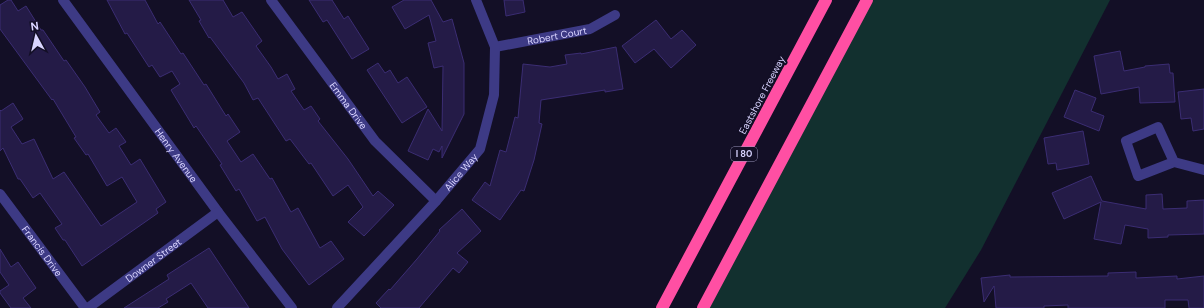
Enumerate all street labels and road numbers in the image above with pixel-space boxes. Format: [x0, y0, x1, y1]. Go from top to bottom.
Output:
street label: Robert Court [526, 23, 588, 47]
street label: Eastshore Freeway [736, 53, 788, 136]
street label: Emma Drive [327, 79, 371, 132]
street label: Henry Avenue [152, 125, 201, 185]
road number: I 80 [731, 147, 757, 161]
street label: Alice Way [441, 150, 481, 193]
street label: Francis Drive [19, 223, 66, 279]
street label: Downer Street [123, 235, 184, 285]

